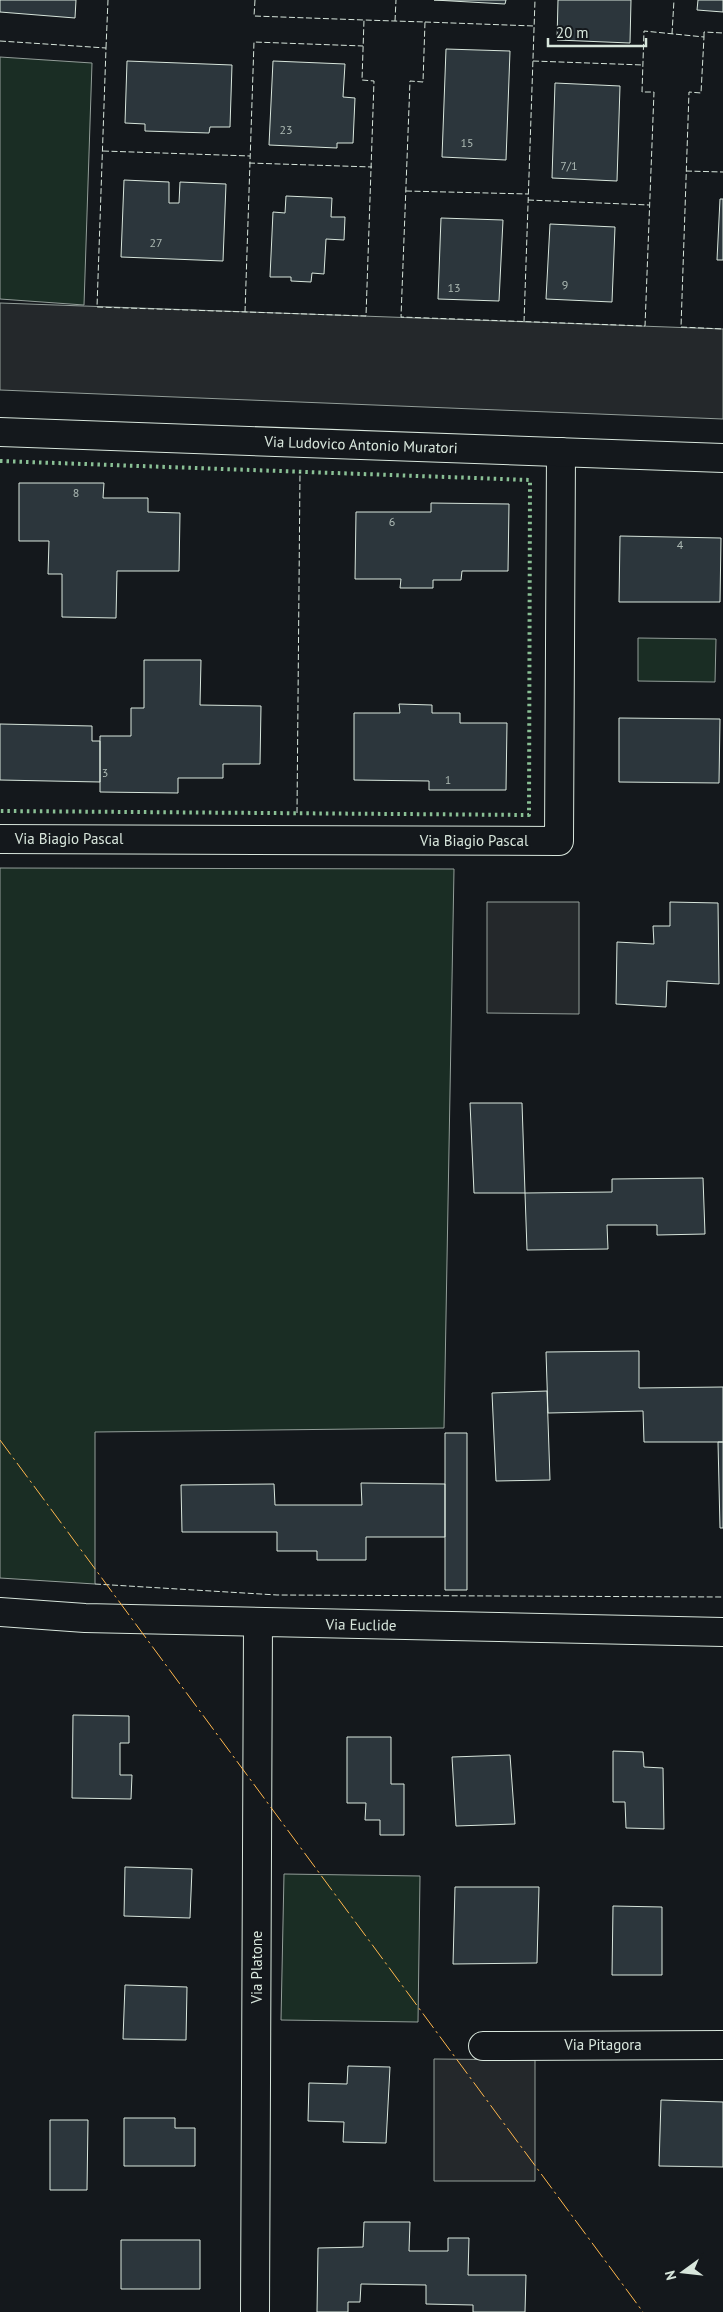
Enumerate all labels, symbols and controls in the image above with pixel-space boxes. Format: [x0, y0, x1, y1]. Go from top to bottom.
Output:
scale bar [548, 15, 646, 47]
text: 20 m [556, 23, 589, 42]
house number: 23 [279, 122, 293, 137]
house number: 15 [460, 135, 474, 150]
house number: 7/1 [560, 158, 578, 173]
house number: 27 [149, 235, 163, 250]
house number: 9 [562, 277, 568, 292]
house number: 13 [447, 280, 461, 295]
street label: Via Ludovico Antonio Muratori [263, 432, 458, 457]
house number: 8 [73, 485, 79, 500]
house number: 6 [389, 514, 395, 529]
house number: 4 [677, 537, 684, 552]
house number: 3 [102, 765, 108, 780]
house number: 1 [445, 772, 451, 787]
street label: Via Biagio Pascal [14, 829, 124, 848]
street label: Via Biagio Pascal [419, 831, 529, 850]
street label: Via Euclide [324, 1614, 397, 1635]
street label: Via Platone [247, 1931, 266, 2004]
street label: Via Pitagora [563, 2035, 642, 2054]
north arrow [658, 2247, 708, 2297]
text: N [661, 2269, 680, 2282]

